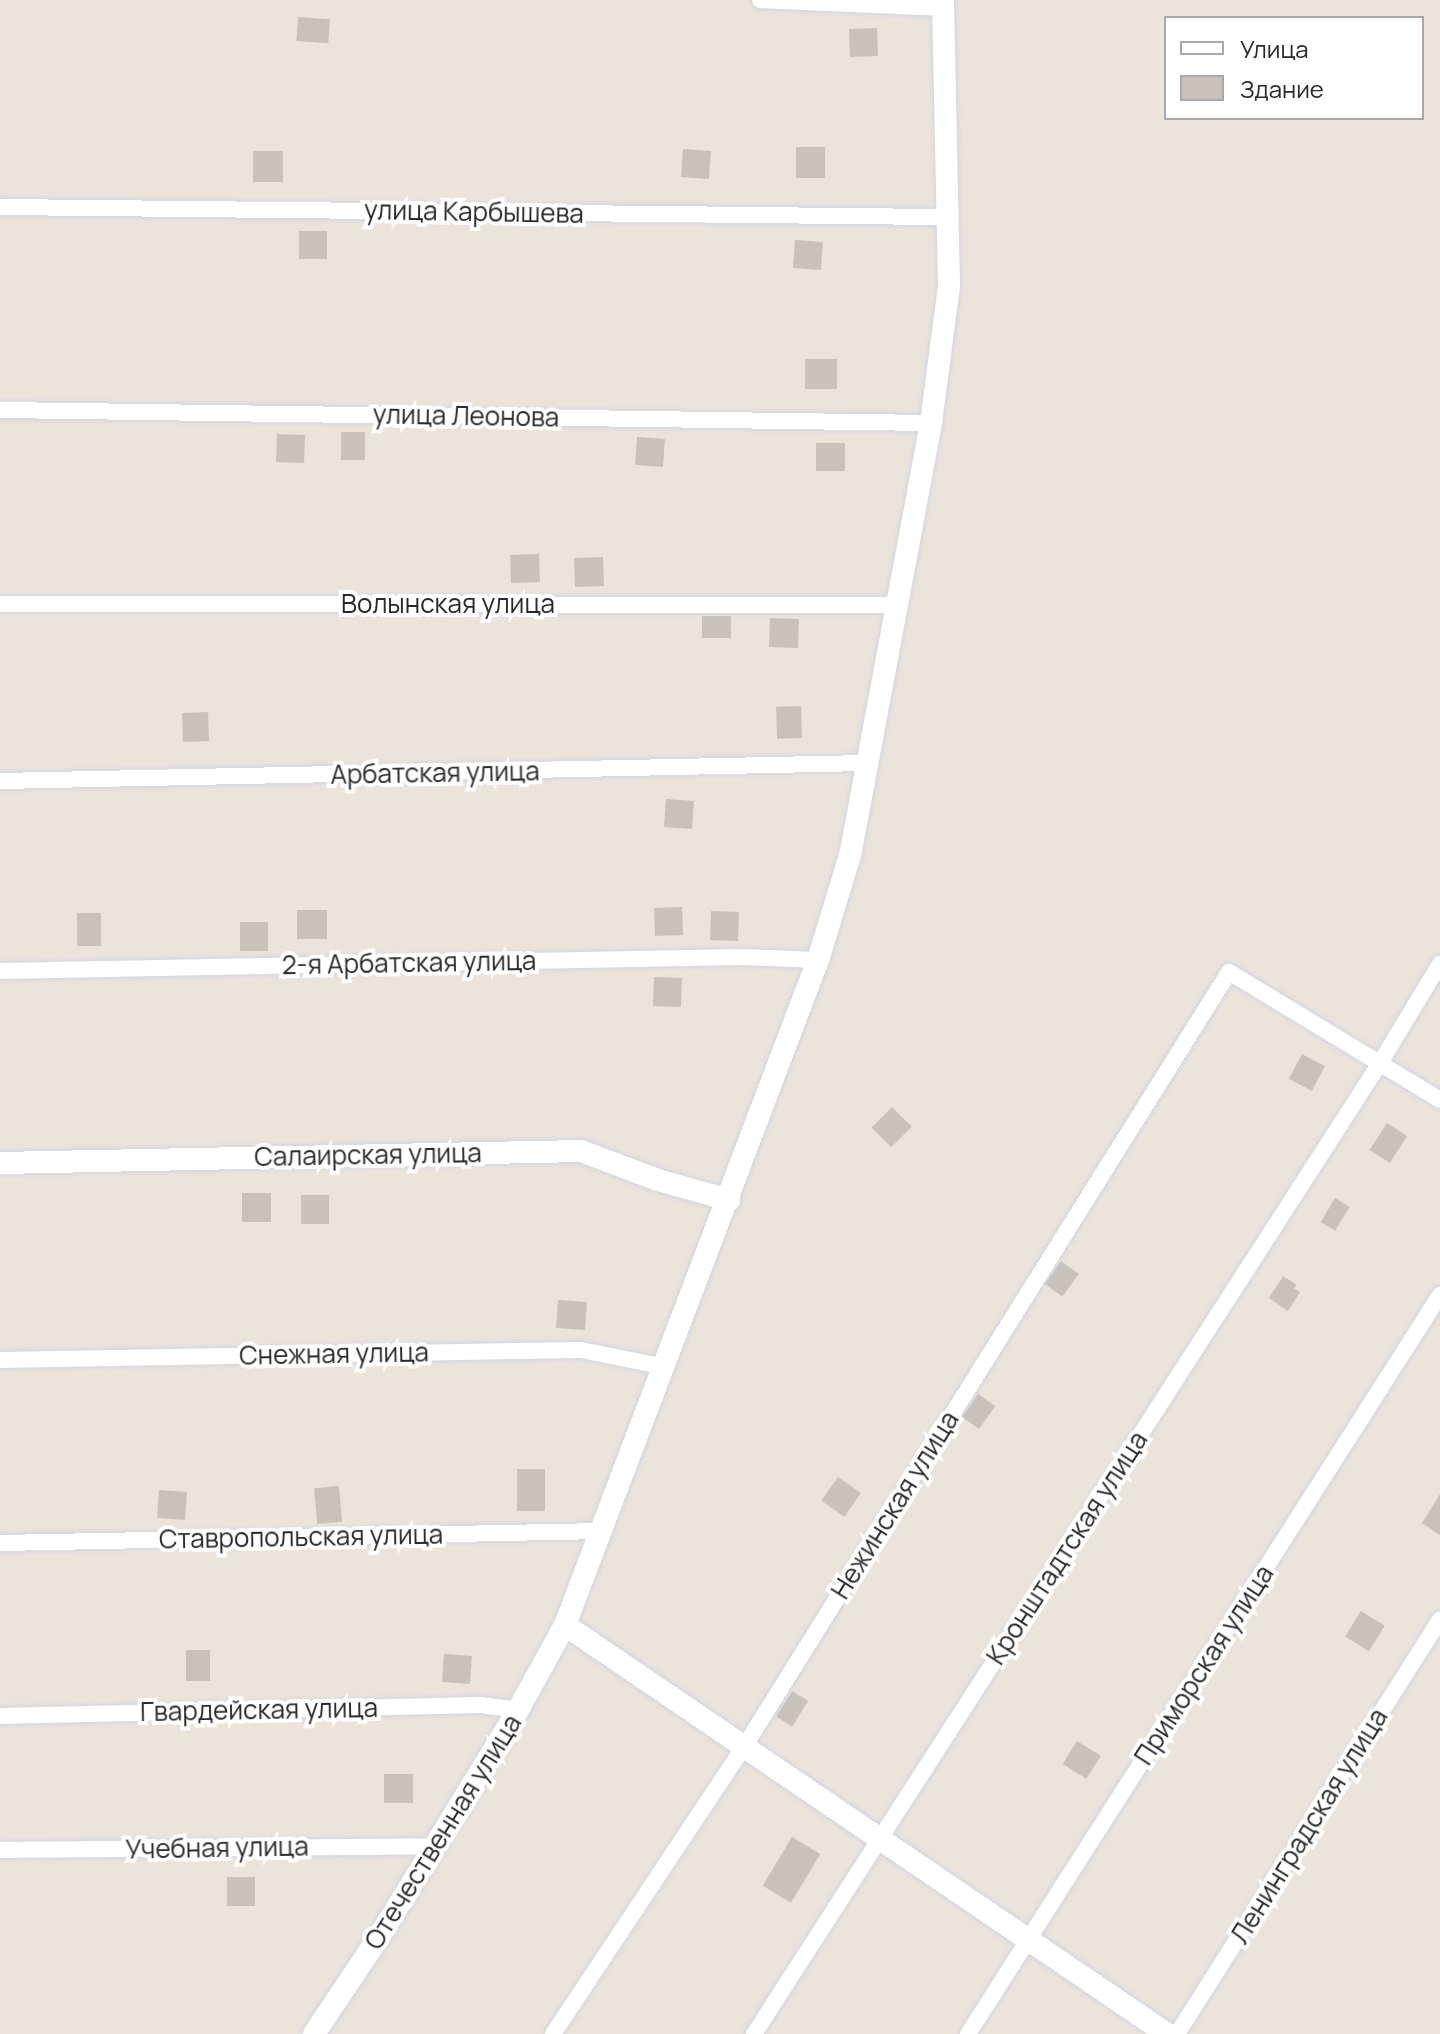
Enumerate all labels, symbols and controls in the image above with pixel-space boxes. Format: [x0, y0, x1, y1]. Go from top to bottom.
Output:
legend [1164, 16, 1424, 120]
text: Улица [1240, 32, 1309, 65]
text: Здание [1240, 72, 1324, 105]
street label: улица Карбышева [364, 194, 584, 230]
street label: улица Леонова [372, 399, 560, 433]
street label: Волынская улица [341, 588, 555, 620]
street label: Арбатская улица [330, 756, 540, 790]
street label: 2-я Арбатская улица [282, 945, 536, 981]
street label: Салаирская улица [254, 1137, 482, 1173]
street label: Снежная улица [239, 1337, 429, 1371]
street label: Нежинская улица [825, 1405, 965, 1605]
street label: Кронштадтская улица [980, 1426, 1154, 1670]
street label: Ставропольская улица [159, 1519, 443, 1555]
street label: Приморская улица [1128, 1559, 1280, 1771]
street label: Гвардейская улица [140, 1692, 378, 1728]
street label: Ленинградская улица [1224, 1703, 1394, 1949]
street label: Отечественная улица [358, 1709, 528, 1955]
street label: Учебная улица [125, 1831, 309, 1865]

